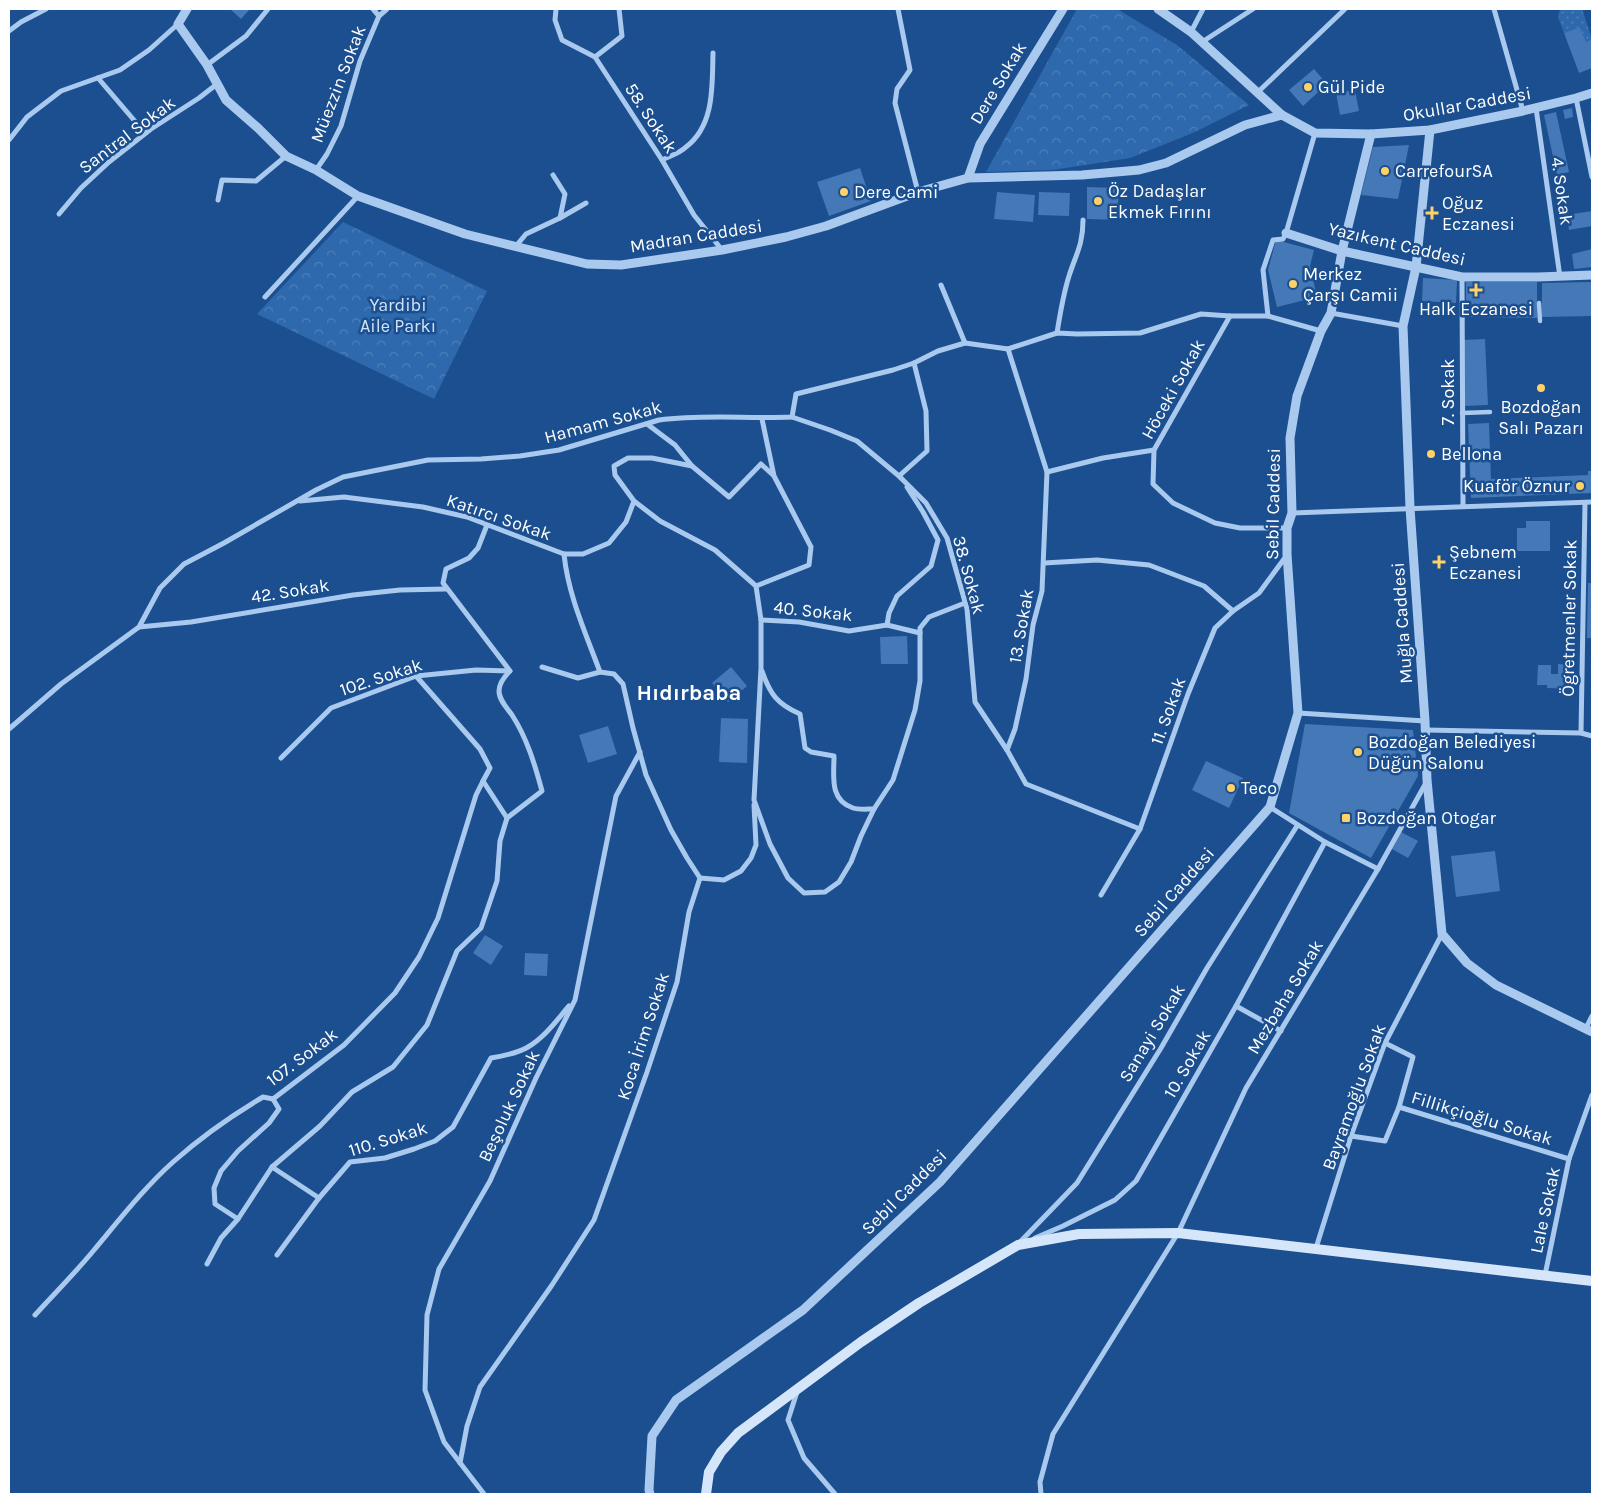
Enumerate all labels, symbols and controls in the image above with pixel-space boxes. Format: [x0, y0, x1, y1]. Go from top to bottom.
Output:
street label: Müezzin Sokak [306, 22, 370, 146]
street label: Dere Sokak [965, 38, 1031, 128]
place label: Gül Pide [1318, 76, 1385, 98]
street label: 58. Sokak [620, 79, 682, 157]
marker: Gül Pide [1302, 81, 1314, 93]
street label: Okullar Caddesi [1401, 82, 1533, 126]
street label: Santral Sokak [74, 92, 180, 178]
street label: 4. Sokak [1546, 156, 1578, 226]
place label: CarrefourSA [1395, 160, 1493, 182]
marker: CarrefourSA [1379, 165, 1391, 177]
place label: Öz Dadaşlar Ekmek Fırını [1108, 180, 1212, 223]
place label: Dere Cami [854, 181, 938, 203]
marker: Dere Cami [838, 186, 850, 198]
place label: Oğuz Eczanesi [1442, 192, 1515, 235]
marker: Öz Dadaşlar Ekmek Fırını [1092, 195, 1104, 207]
marker: Oğuz Eczanesi [1426, 207, 1438, 219]
street label: Madran Caddesi [628, 215, 764, 257]
street label: Yazıkent Caddesi [1326, 218, 1468, 270]
place label: Merkez Çarşı Camii [1303, 263, 1398, 306]
marker: Merkez Çarşı Camii [1287, 278, 1299, 290]
marker: Halk Eczanesi [1470, 284, 1482, 296]
park label: Yardibi Aile Parkı [360, 294, 436, 337]
place label: Halk Eczanesi [1419, 298, 1533, 320]
street label: Höceki Sokak [1136, 335, 1210, 443]
street label: 7. Sokak [1437, 359, 1459, 425]
marker: Bozdoğan Salı Pazarı [1535, 382, 1547, 394]
street label: Hamam Sokak [542, 396, 664, 448]
place label: Bozdoğan Salı Pazarı [1498, 396, 1584, 439]
place label: Bellona [1441, 443, 1502, 465]
street label: Sebil Caddesi [1261, 448, 1285, 560]
marker: Bellona [1425, 448, 1437, 460]
place label: Kuaför Öznur [1463, 475, 1570, 497]
marker: Kuaför Öznur [1574, 480, 1586, 492]
street label: Katırcı Sokak [444, 489, 554, 545]
street label: 38. Sokak [948, 533, 990, 617]
street label: Ögretmenler Sokak [1557, 539, 1581, 697]
place label: Şebnem Eczanesi [1449, 541, 1522, 584]
marker: Şebnem Eczanesi [1433, 556, 1445, 568]
street label: Muğla Caddesi [1387, 561, 1417, 685]
street label: 42. Sokak [249, 574, 331, 608]
street label: 13. Sokak [1004, 587, 1038, 665]
street label: 40. Sokak [772, 596, 854, 626]
street label: 102. Sokak [337, 653, 425, 701]
street label: 11. Sokak [1146, 674, 1190, 748]
district label: Hıdırbaba [637, 680, 741, 706]
place label: Bozdoğan Belediyesi Düğün Salonu [1368, 731, 1536, 774]
marker: Bozdoğan Belediyesi Düğün Salonu [1352, 746, 1364, 758]
place label: Teco [1241, 777, 1277, 799]
marker: Teco [1225, 782, 1237, 794]
place label: Bozdoğan Otogar [1356, 807, 1497, 829]
marker: Bozdoğan Otogar [1340, 812, 1352, 824]
street label: Sebil Caddesi [1129, 843, 1219, 941]
street label: Mezbaha Sokak [1242, 936, 1328, 1058]
street label: Koca İrim Sokak [612, 969, 674, 1103]
street label: Sanayi Sokak [1114, 980, 1190, 1086]
street label: Bayramoğlu Sokak [1317, 1021, 1391, 1173]
street label: 107. Sokak [262, 1023, 342, 1091]
street label: 10. Sokak [1159, 1026, 1215, 1102]
street label: Beşoluk Sokak [473, 1047, 545, 1165]
street label: Fillikçioğlu Sokak [1409, 1086, 1555, 1150]
street label: 110. Sokak [346, 1117, 430, 1161]
street label: Sebil Caddesi [857, 1145, 951, 1239]
street label: Lale Sokak [1525, 1165, 1565, 1255]

